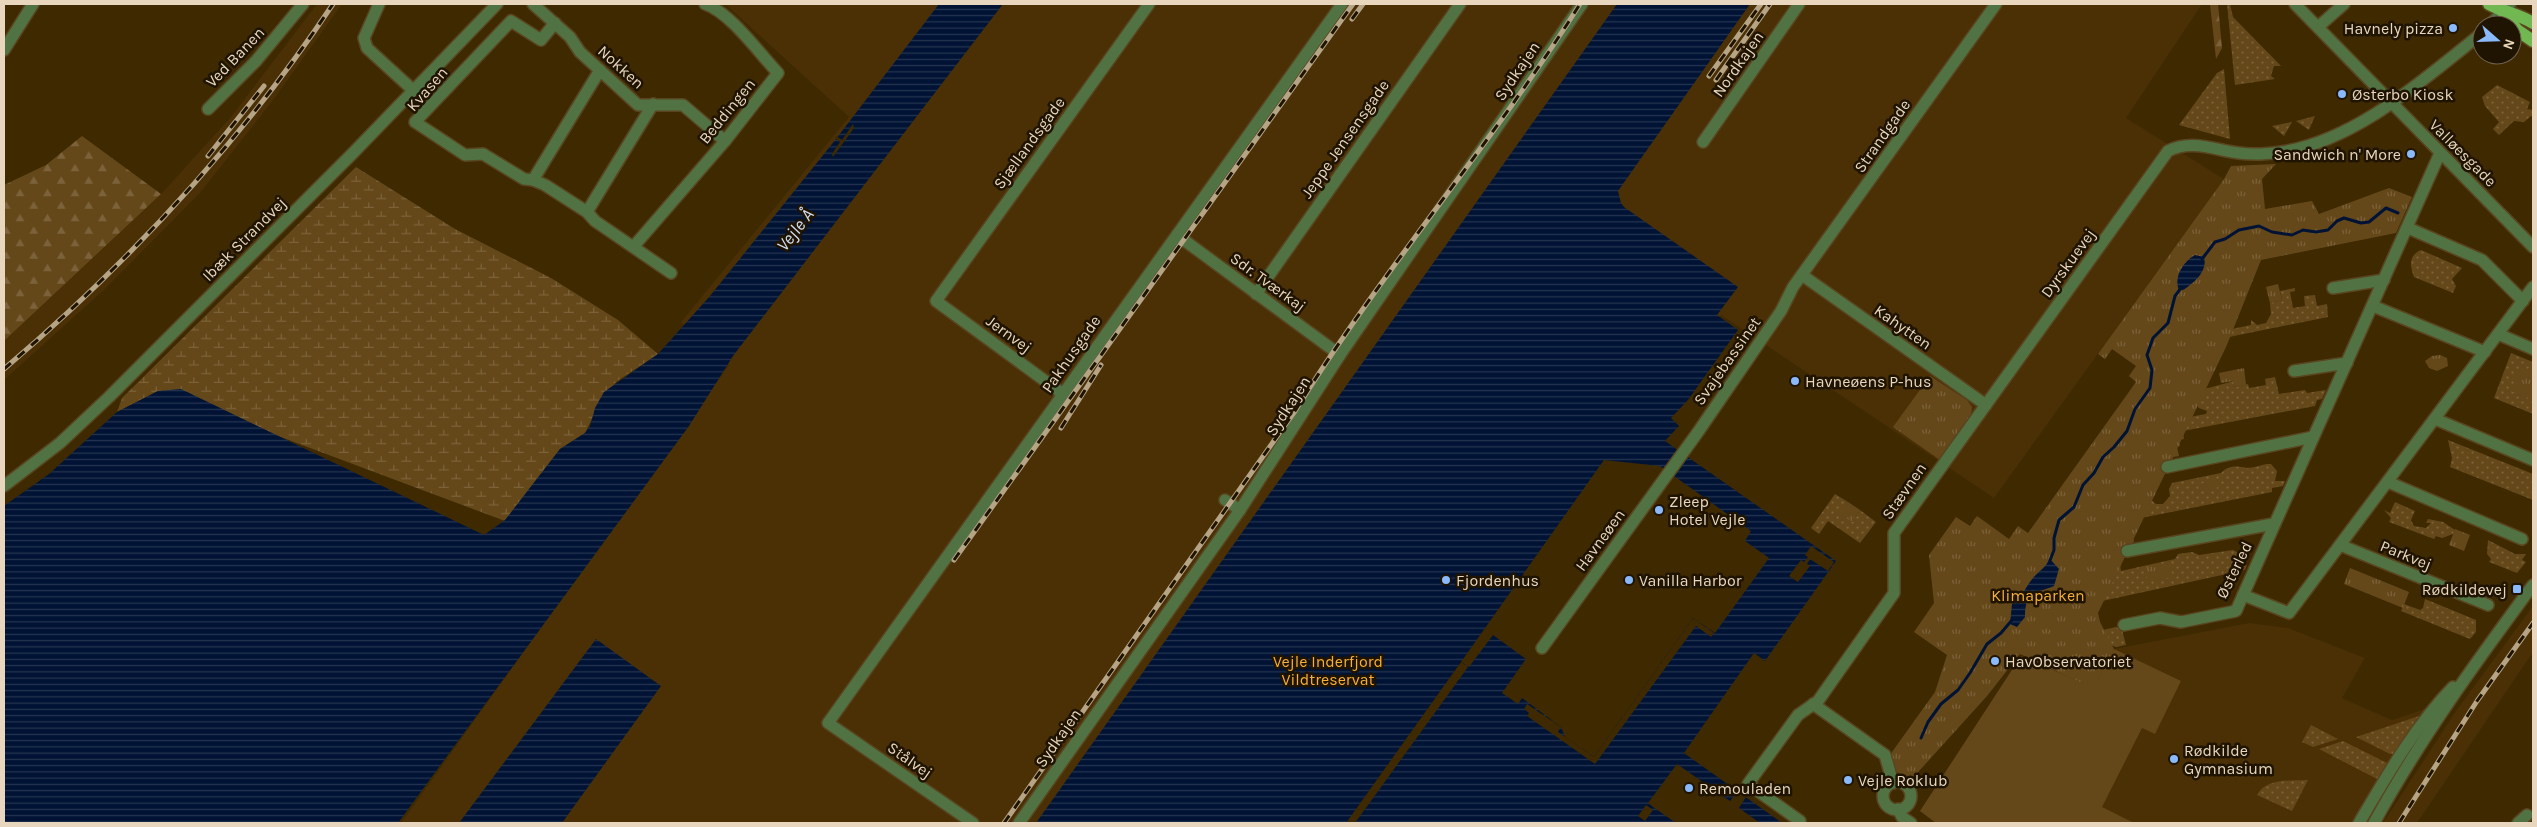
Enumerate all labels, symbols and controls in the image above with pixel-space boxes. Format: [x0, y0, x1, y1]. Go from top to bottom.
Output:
north arrow [2472, 15, 2522, 65]
place label: Havnely pizza [2344, 19, 2443, 38]
marker: Havnely pizza [2447, 22, 2459, 34]
street label: Ved Banen [202, 23, 268, 91]
street label: Nordkajen [1709, 28, 1767, 100]
text: N [2499, 37, 2518, 52]
street label: Sydkajen [1490, 38, 1544, 104]
street label: Nokken [594, 41, 648, 93]
street label: Kvasen [402, 63, 452, 115]
street label: Beddingen [695, 75, 759, 147]
street label: Jeppe Jensensgade [1297, 76, 1393, 202]
place label: Østerbo Kiosk [2352, 85, 2453, 104]
marker: Østerbo Kiosk [2336, 88, 2348, 100]
street label: Sjællandsgade [989, 93, 1069, 193]
street label: Strandgade [1850, 96, 1914, 176]
street label: Valløesgade [2425, 115, 2501, 191]
place label: Sandwich n' More [2273, 145, 2401, 164]
marker: Sandwich n' More [2405, 148, 2417, 160]
street label: Ibæk Strandvej [198, 193, 290, 285]
water label: Vejle Å [772, 204, 818, 256]
street label: Dyrskuevej [2037, 225, 2099, 301]
street label: Sdr. Tværkaj [1227, 248, 1309, 316]
street label: Kahytten [1871, 300, 1935, 354]
street label: Jernvej [983, 311, 1035, 357]
street label: Pakhusgade [1037, 312, 1105, 396]
street label: Svajebassinet [1690, 313, 1764, 409]
place label: Havneøens P-hus [1805, 372, 1931, 391]
street label: Sydkajen [1262, 373, 1314, 439]
marker: Havneøens P-hus [1789, 375, 1801, 387]
street label: Stævnen [1878, 459, 1930, 523]
place label: Zleep Hotel Vejle [1669, 492, 1745, 529]
marker: Zleep Hotel Vejle [1653, 504, 1665, 516]
street label: Havneøen [1571, 505, 1629, 575]
street label: Parkvej [2378, 536, 2434, 574]
street label: Østerled [2212, 538, 2256, 602]
place label: Fjordenhus [1456, 571, 1539, 590]
place label: Vanilla Harbor [1639, 571, 1742, 590]
marker: Fjordenhus [1440, 574, 1452, 586]
marker: Vanilla Harbor [1623, 574, 1635, 586]
place label: Rødkildevej [2422, 580, 2507, 599]
marker: Rødkildevej [2511, 583, 2523, 595]
park label: Klimaparken [1991, 586, 2085, 605]
park label: Vejle Inderfjord Vildtreservat [1273, 652, 1383, 689]
place label: HavObservatoriet [2005, 652, 2131, 671]
marker: HavObservatoriet [1989, 655, 2001, 667]
street label: Sydkajen [1031, 705, 1085, 771]
street label: Stålvej [884, 738, 936, 782]
place label: Rødkilde Gymnasium [2184, 741, 2273, 778]
marker: Rødkilde Gymnasium [2168, 753, 2180, 765]
place label: Vejle Roklub [1858, 771, 1947, 790]
marker: Vejle Roklub [1842, 774, 1854, 786]
place label: Remouladen [1699, 779, 1791, 798]
marker: Remouladen [1683, 782, 1695, 794]

